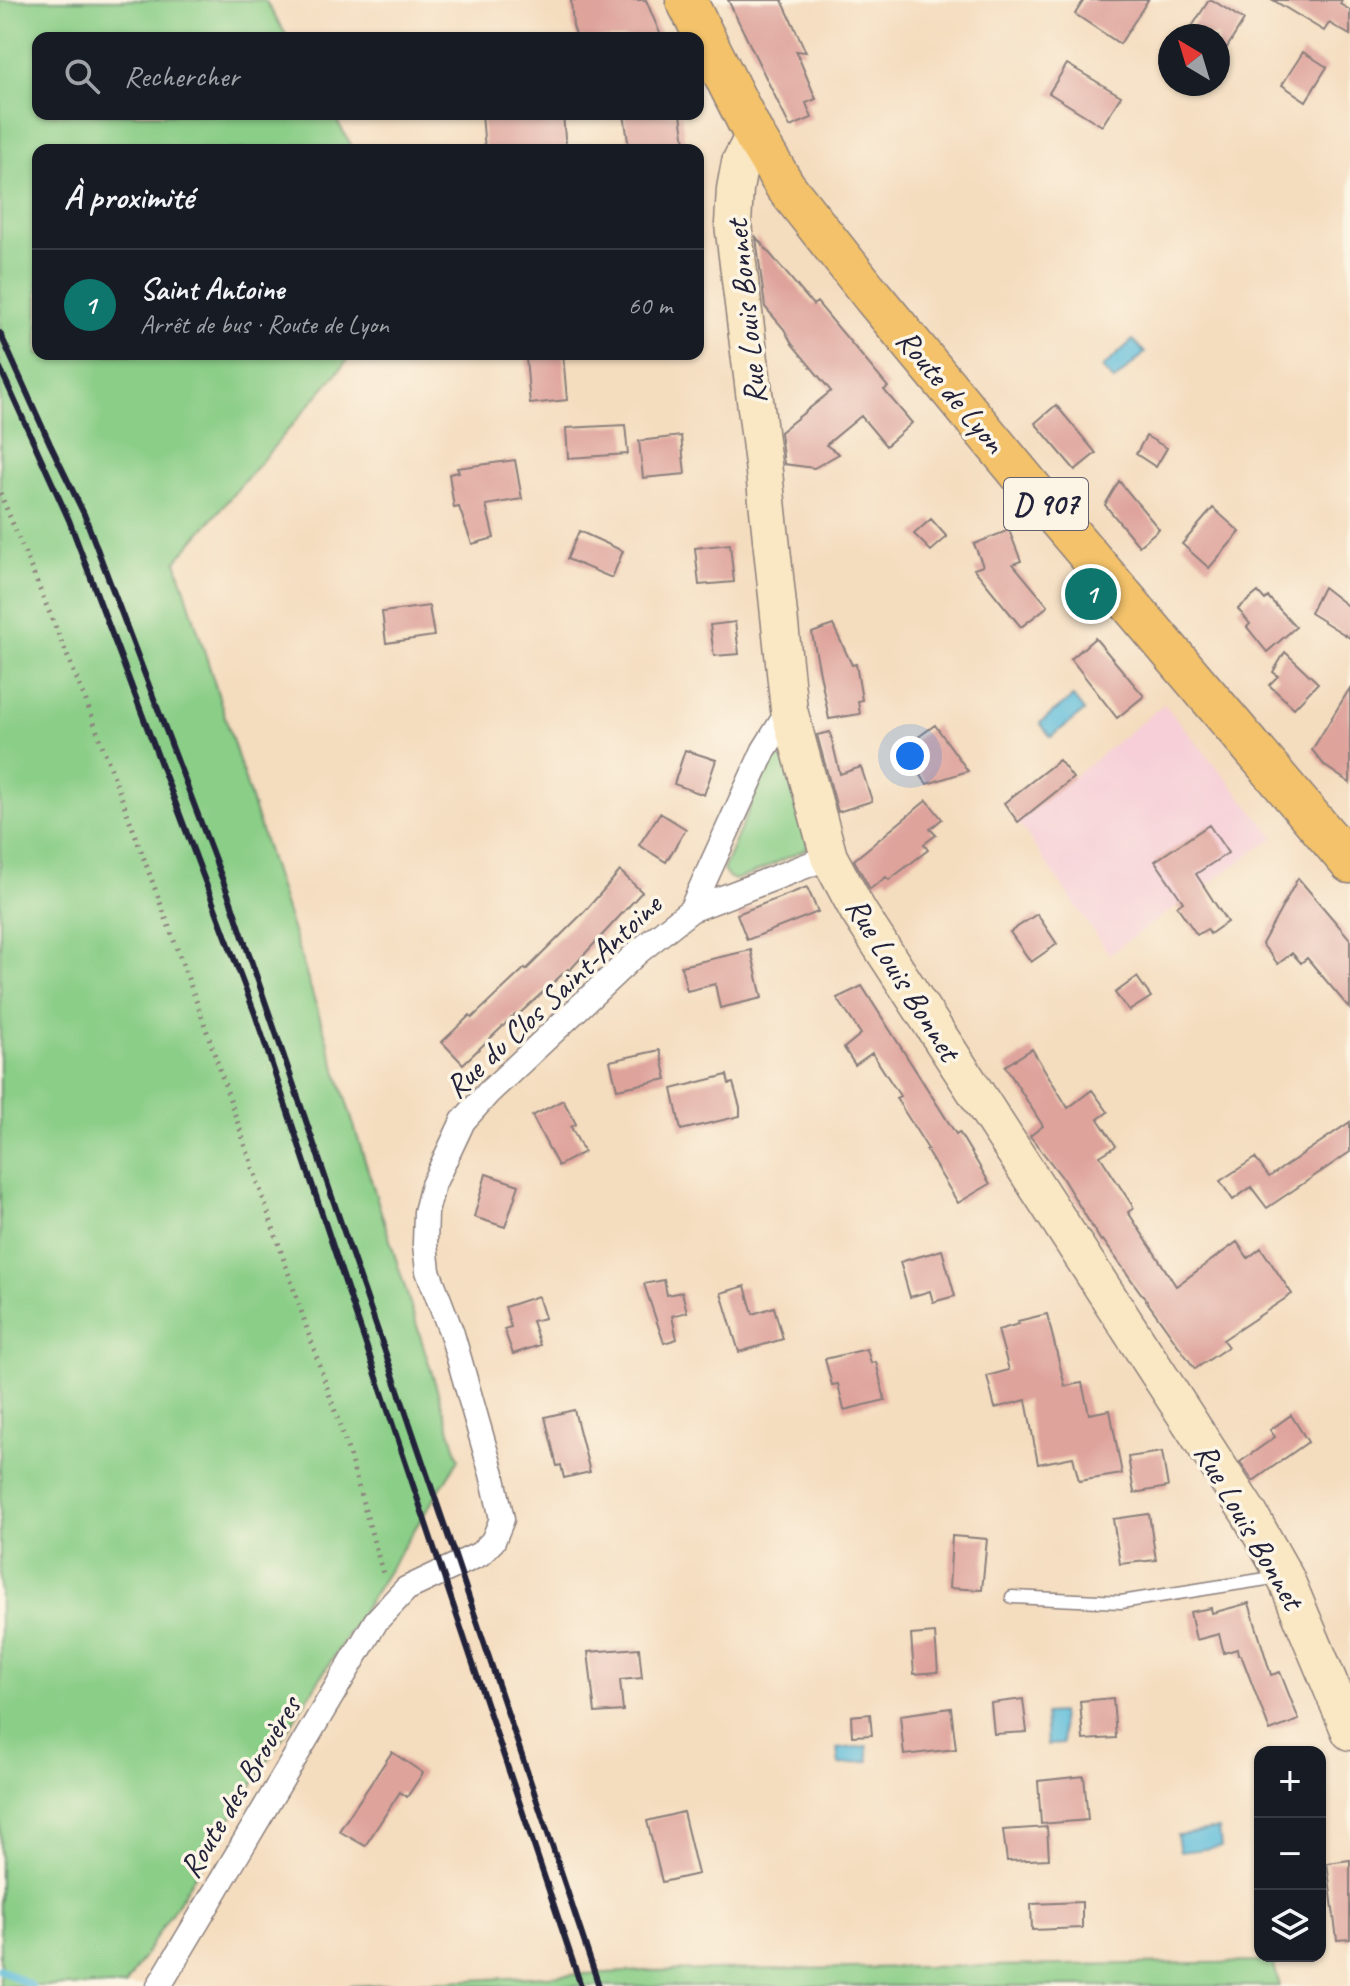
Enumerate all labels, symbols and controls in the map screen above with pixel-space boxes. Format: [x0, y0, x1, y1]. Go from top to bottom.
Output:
north arrow [1158, 24, 1230, 96]
search box [32, 32, 704, 120]
icon: search [60, 54, 104, 98]
text: Rechercher [124, 57, 239, 95]
text: À proximité [64, 175, 193, 218]
street label: Rue Louis Bonnet [716, 214, 776, 406]
text: Saint Antoine [140, 270, 284, 308]
text: 1 [84, 289, 96, 322]
text: 60 m [628, 289, 672, 322]
text: Arrêt de bus · Route de Lyon [140, 308, 389, 341]
street label: Route de Lyon [887, 320, 1016, 463]
road number: D 907 [1004, 478, 1088, 530]
pin: 1 [1065, 564, 1117, 624]
your location [890, 736, 930, 776]
street label: Rue du Clos Saint-Antoine [436, 883, 672, 1107]
street label: Rue Louis Bonnet [837, 890, 971, 1071]
street label: Rue Louis Bonnet [1185, 1436, 1315, 1619]
street label: Route des Brouères [170, 1687, 311, 1885]
map controls [1254, 1746, 1326, 1962]
button: + [1254, 1746, 1326, 1818]
button: − [1254, 1818, 1326, 1890]
button: layers [1254, 1890, 1326, 1962]

